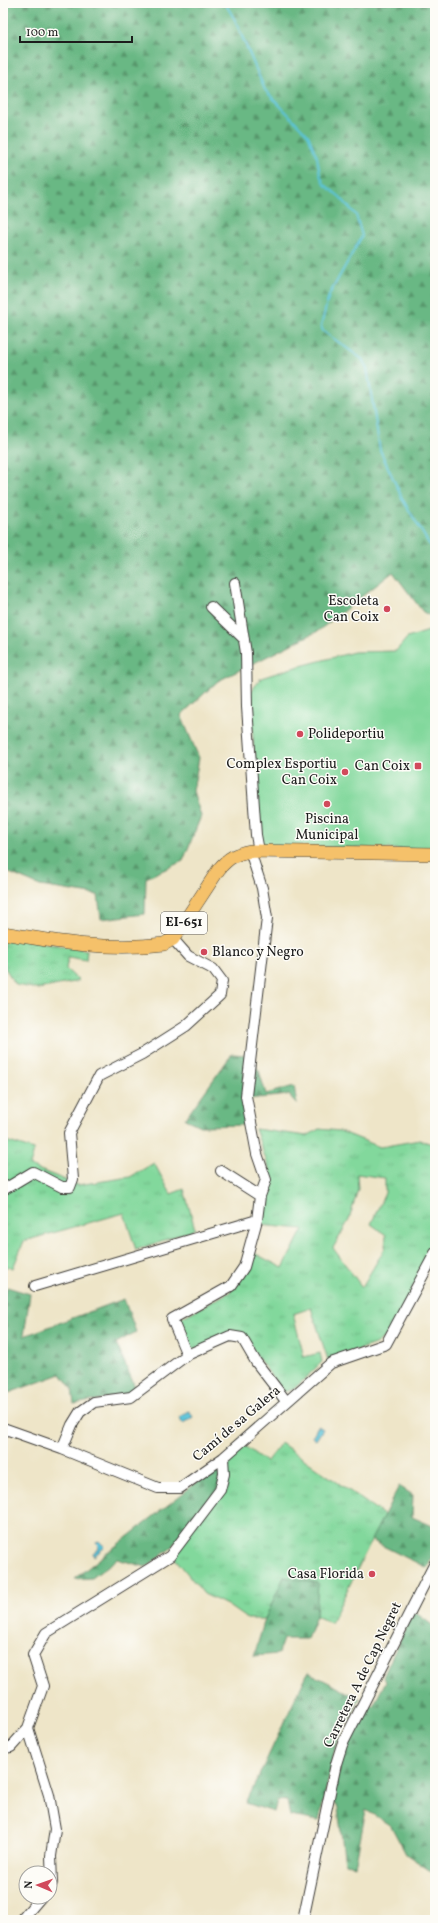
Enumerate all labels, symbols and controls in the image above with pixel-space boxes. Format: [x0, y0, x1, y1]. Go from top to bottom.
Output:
scale bar [20, 18, 132, 44]
text: 100 m [26, 25, 59, 41]
place label: Escoleta Can Coix [324, 592, 379, 627]
marker: Escoleta Can Coix [382, 604, 392, 614]
place label: Polideportiu [308, 725, 385, 744]
marker: Polideportiu [295, 729, 305, 739]
place label: Complex Esportiu Can Coix [226, 755, 337, 790]
place label: Can Coix [355, 757, 410, 776]
marker: Can Coix [413, 761, 423, 771]
marker: Complex Esportiu Can Coix [340, 767, 350, 777]
marker: Piscina Municipal [322, 799, 332, 809]
place label: Piscina Municipal [296, 810, 358, 845]
road number: EI-651 [161, 912, 207, 934]
place label: Blanco y Negro [212, 943, 304, 962]
marker: Blanco y Negro [199, 947, 209, 957]
street label: Camí de sa Galera [189, 1382, 285, 1466]
place label: Casa Florida [288, 1565, 364, 1584]
marker: Casa Florida [367, 1569, 377, 1579]
street label: Carretera A de Cap Negret [319, 1599, 407, 1751]
north arrow [18, 1865, 58, 1905]
text: N [22, 1880, 37, 1889]

